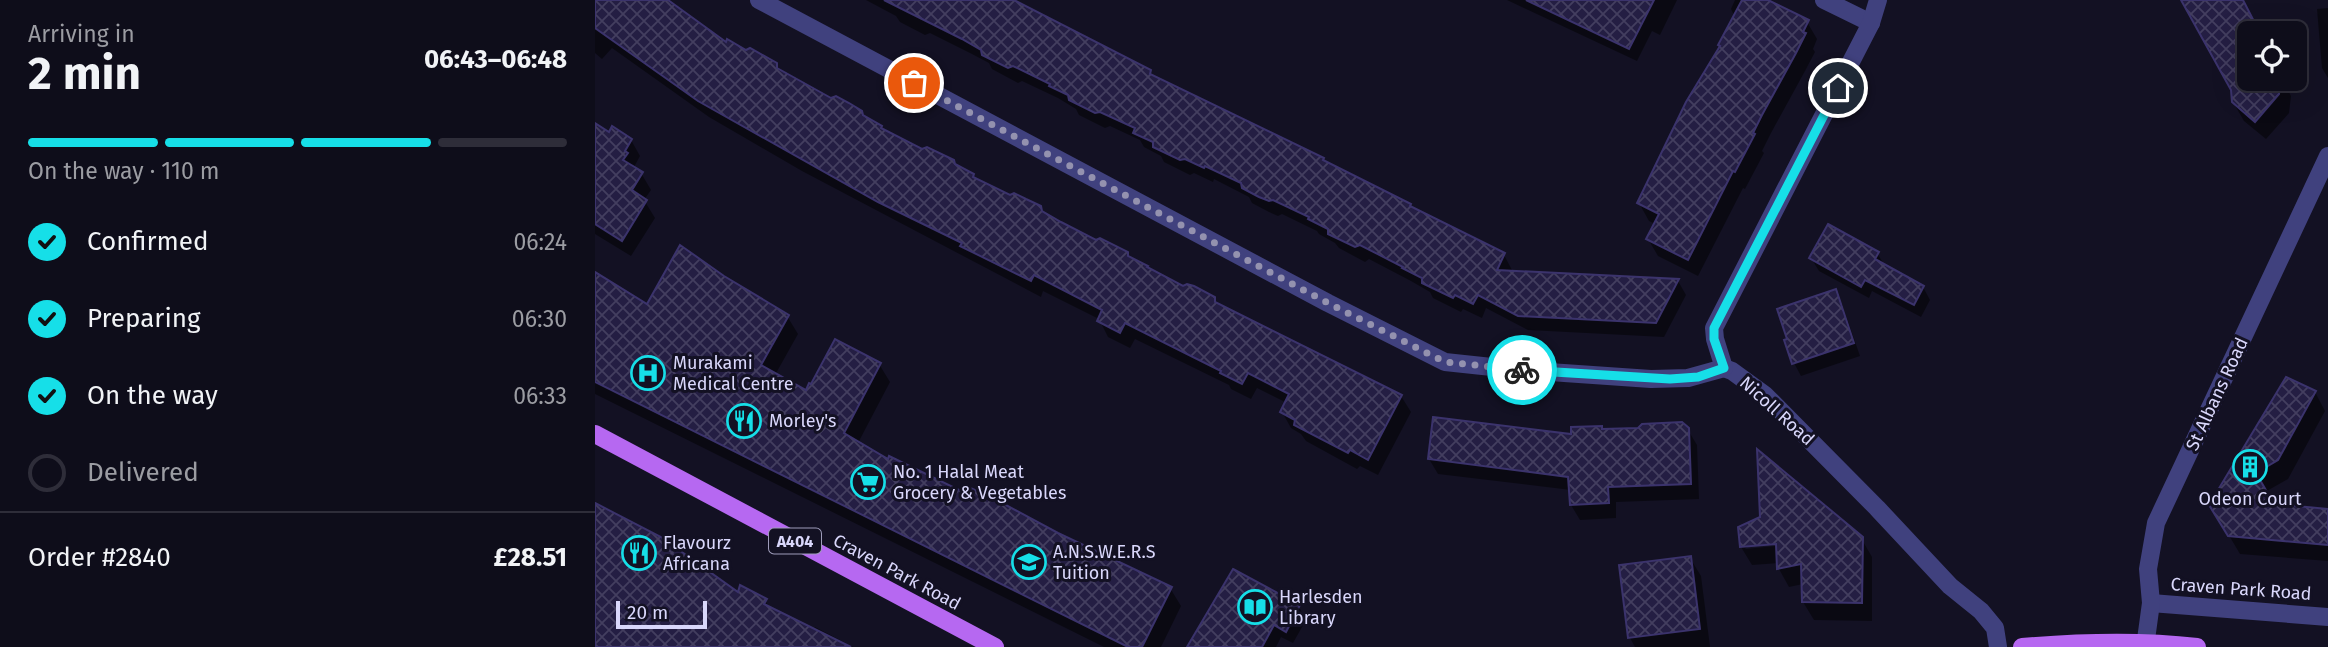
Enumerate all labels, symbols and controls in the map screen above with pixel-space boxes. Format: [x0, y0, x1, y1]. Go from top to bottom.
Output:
text: Arriving in [28, 20, 135, 48]
map controls [2237, 21, 2307, 91]
button: locate [2237, 21, 2307, 91]
text: 06:43–06:48 [424, 44, 567, 75]
text: 2 min [28, 46, 141, 101]
pin [884, 53, 944, 113]
pin [1808, 58, 1868, 118]
icon: bag [895, 64, 933, 102]
icon: home [1819, 69, 1857, 107]
text: On the way · 110 m [28, 157, 220, 185]
icon: check [28, 223, 66, 261]
text: Confirmed [87, 226, 208, 257]
text: 06:24 [513, 228, 567, 256]
icon: check [28, 300, 66, 338]
text: Preparing [87, 303, 200, 334]
text: 06:30 [512, 305, 567, 333]
street label: St Albans Road [2181, 334, 2253, 454]
courier [1487, 335, 1557, 405]
icon: bike [1503, 351, 1541, 389]
place label: Murakami Medical Centre [673, 352, 794, 395]
hospital icon: Murakami Medical Centre [629, 354, 667, 392]
street label: Nicoll Road [1735, 372, 1819, 450]
icon: check [28, 377, 66, 415]
text: On the way [87, 380, 218, 411]
text: 06:33 [513, 382, 567, 410]
restaurant icon: Morley's [725, 402, 763, 440]
place label: Morley's [769, 410, 836, 432]
building icon: Odeon Court [2231, 448, 2269, 486]
text: Delivered [87, 457, 199, 488]
place label: No. 1 Halal Meat Grocery & Vegetables [893, 461, 1066, 504]
supermarket icon: No. 1 Halal Meat Grocery & Vegetables [849, 463, 887, 501]
place label: Odeon Court [2198, 488, 2302, 510]
road number: A404 [769, 528, 821, 554]
street label: Craven Park Road [829, 529, 965, 615]
place label: Flavourz Africana [663, 532, 731, 575]
restaurant icon: Flavourz Africana [620, 534, 658, 572]
place label: A.N.S.W.E.R.S Tuition [1053, 541, 1156, 584]
text: Order #2840 [28, 542, 171, 573]
text: £28.51 [493, 542, 567, 573]
school or university icon: A.N.S.W.E.R.S Tuition [1010, 543, 1048, 581]
street label: Craven Park Road [2170, 573, 2312, 605]
place label: Harlesden Library [1279, 586, 1363, 629]
library icon: Harlesden Library [1236, 588, 1274, 626]
scale bar [616, 598, 707, 630]
text: 20 m [627, 601, 668, 624]

